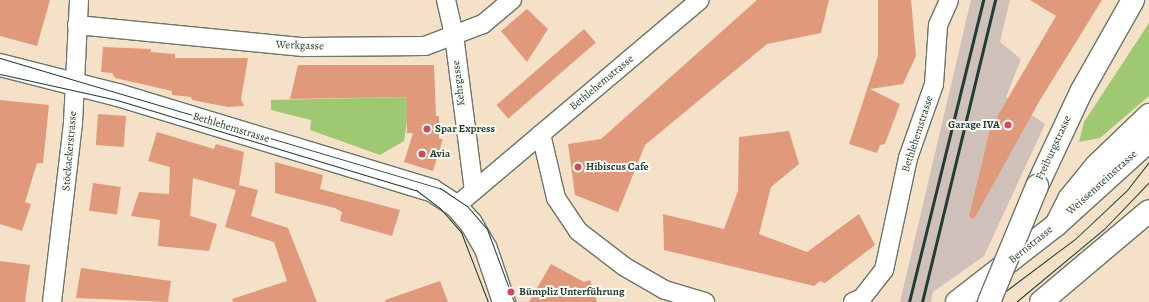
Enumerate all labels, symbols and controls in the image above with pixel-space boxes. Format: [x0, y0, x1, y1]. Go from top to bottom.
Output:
street label: Werkgasse [276, 39, 324, 53]
street label: Bethlehemstrasse [567, 52, 637, 114]
street label: Kehrgasse [450, 59, 468, 107]
street label: Bethlehemstrasse [899, 94, 937, 174]
street label: Bethlehemstrasse [191, 110, 271, 146]
street label: Stöckackerstrasse [60, 111, 80, 191]
street label: Freiburgstrasse [1033, 114, 1075, 182]
place label: Garage IVA [948, 118, 1000, 132]
marker: Garage IVA [1003, 120, 1013, 130]
place label: Spar Express [435, 122, 495, 136]
marker: Spar Express [422, 124, 432, 134]
place label: Avia [430, 147, 450, 161]
street label: Weissensteinstrasse [1064, 148, 1140, 218]
marker: Avia [417, 149, 427, 159]
place label: Hibiscus Cafe [586, 160, 649, 174]
marker: Hibiscus Cafe [573, 162, 583, 172]
street label: Bernstrasse [1006, 223, 1056, 267]
place label: Bümpliz Unterführung [519, 285, 625, 299]
marker: Bümpliz Unterführung [506, 287, 516, 297]

